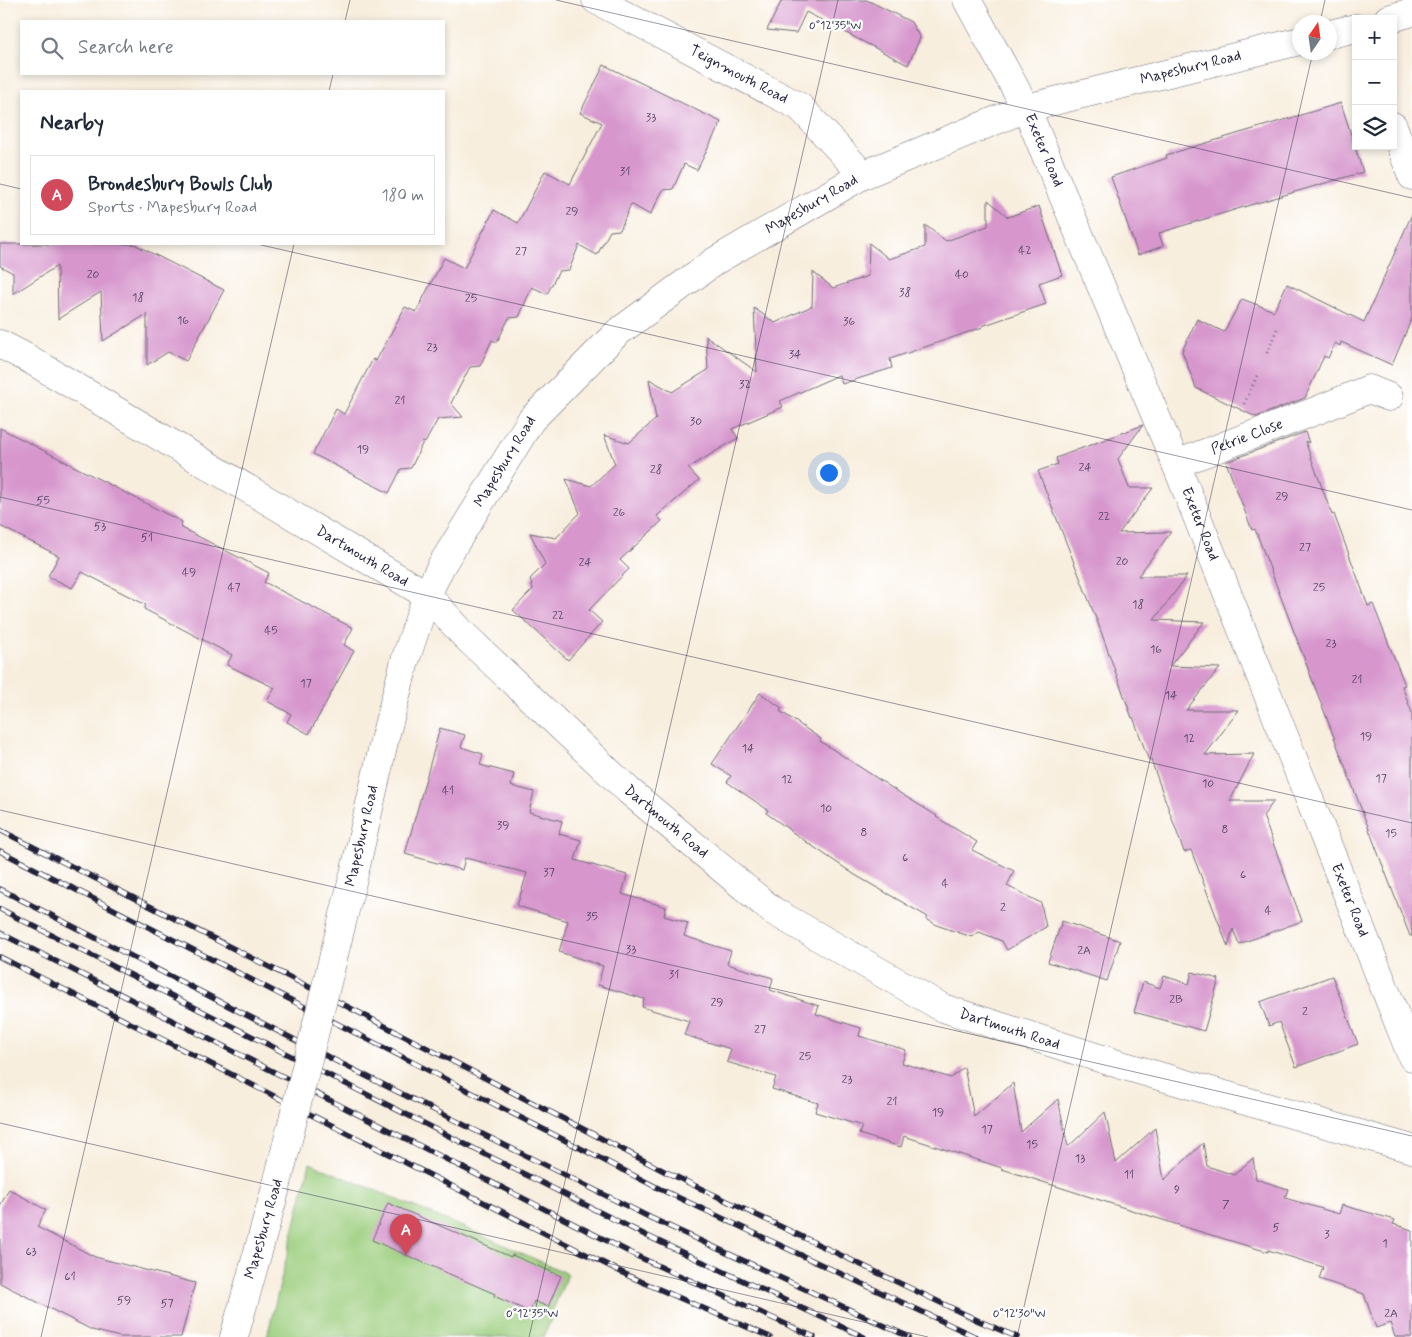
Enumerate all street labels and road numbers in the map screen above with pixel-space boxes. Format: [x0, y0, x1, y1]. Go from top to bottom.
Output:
street label: Teignmouth Road [686, 41, 791, 109]
street label: Mapesbury Road [1138, 46, 1243, 90]
street label: Exeter Road [1020, 111, 1068, 190]
street label: Mapesbury Road [762, 170, 862, 239]
street label: Mapesbury Road [470, 412, 541, 511]
street label: Petrie Close [1208, 414, 1286, 460]
street label: Exeter Road [1176, 484, 1224, 564]
street label: Dartmouth Road [312, 521, 412, 592]
street label: Dartmouth Road [619, 781, 712, 863]
street label: Mapesbury Road [341, 783, 383, 889]
street label: Exeter Road [1326, 861, 1373, 940]
street label: Dartmouth Road [957, 1004, 1062, 1055]
street label: Mapesbury Road [240, 1177, 288, 1281]

